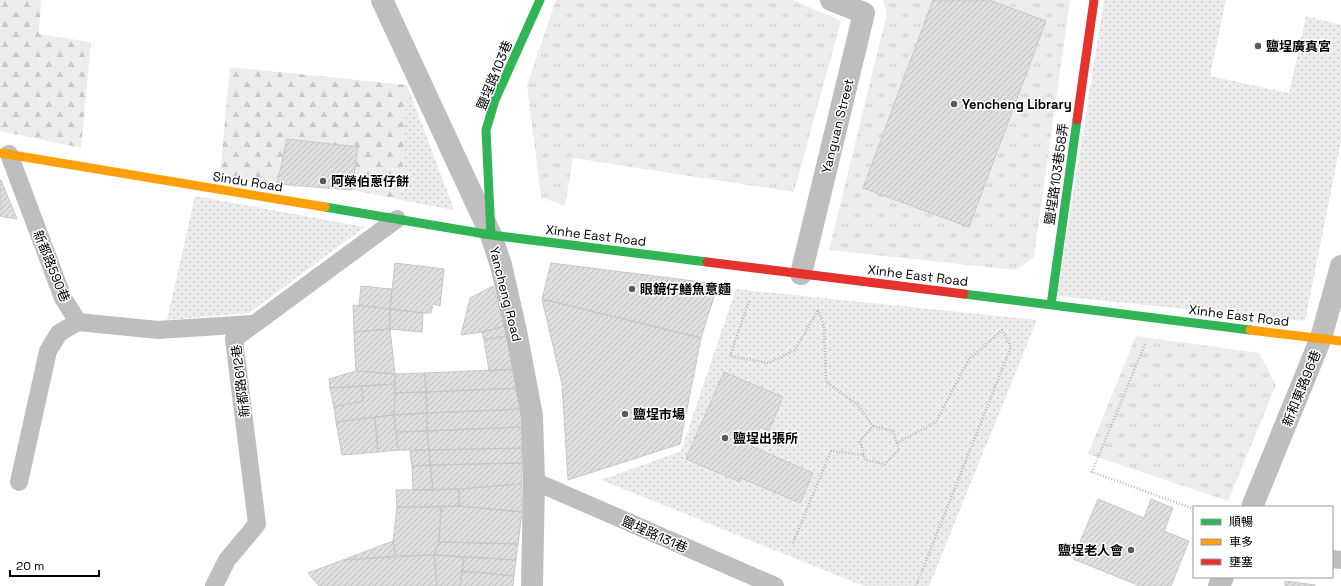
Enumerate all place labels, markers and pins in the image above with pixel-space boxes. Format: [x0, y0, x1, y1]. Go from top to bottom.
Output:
place label: 鹽埕廣真宮 [1266, 38, 1331, 55]
marker: 鹽埕廣真宮 [1253, 41, 1263, 51]
place label: Yencheng Library [962, 96, 1072, 113]
marker: Yencheng Library [949, 99, 959, 109]
place label: 阿榮伯蔥仔餅 [331, 173, 409, 190]
marker: 阿榮伯蔥仔餅 [318, 176, 328, 186]
place label: 眼鏡仔鱔魚意麵 [640, 281, 731, 298]
marker: 眼鏡仔鱔魚意麵 [627, 284, 637, 294]
place label: 鹽埕市場 [633, 406, 685, 423]
marker: 鹽埕市場 [620, 409, 630, 419]
place label: 鹽埕出張所 [733, 430, 798, 447]
marker: 鹽埕出張所 [720, 433, 730, 443]
place label: 鹽埕老人會 [1058, 542, 1124, 559]
marker: 鹽埕老人會 [1126, 545, 1136, 555]

